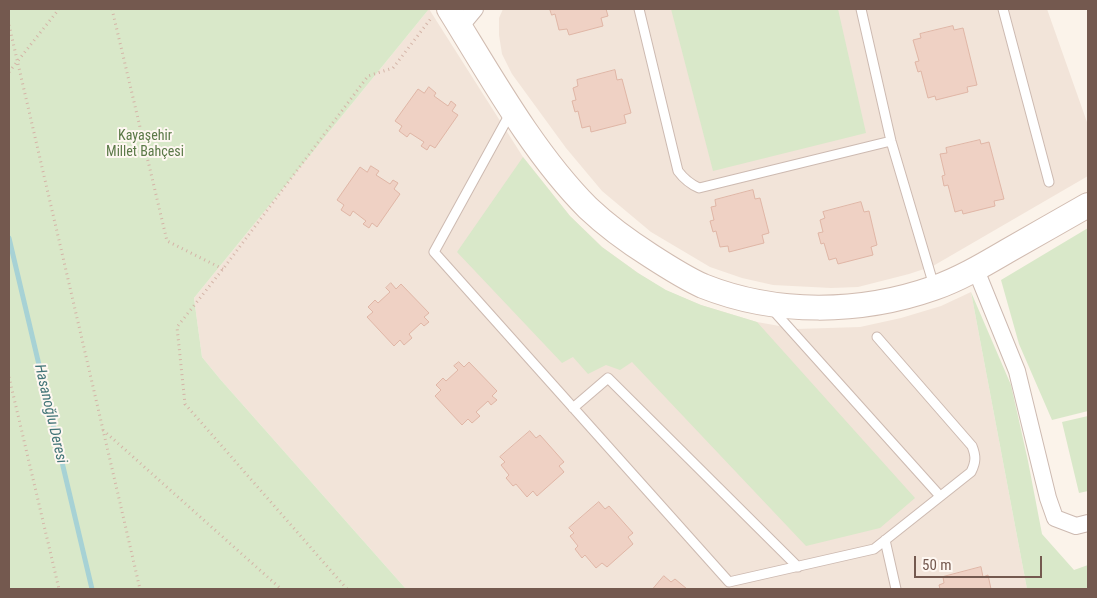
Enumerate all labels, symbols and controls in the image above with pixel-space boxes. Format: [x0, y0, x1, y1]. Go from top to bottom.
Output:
park label: Kayaşehir Millet Bahçesi [106, 128, 184, 160]
water label: Hasanoğlu Deresi [30, 363, 70, 465]
scale bar [917, 546, 1044, 578]
text: 50 m [922, 556, 952, 574]

